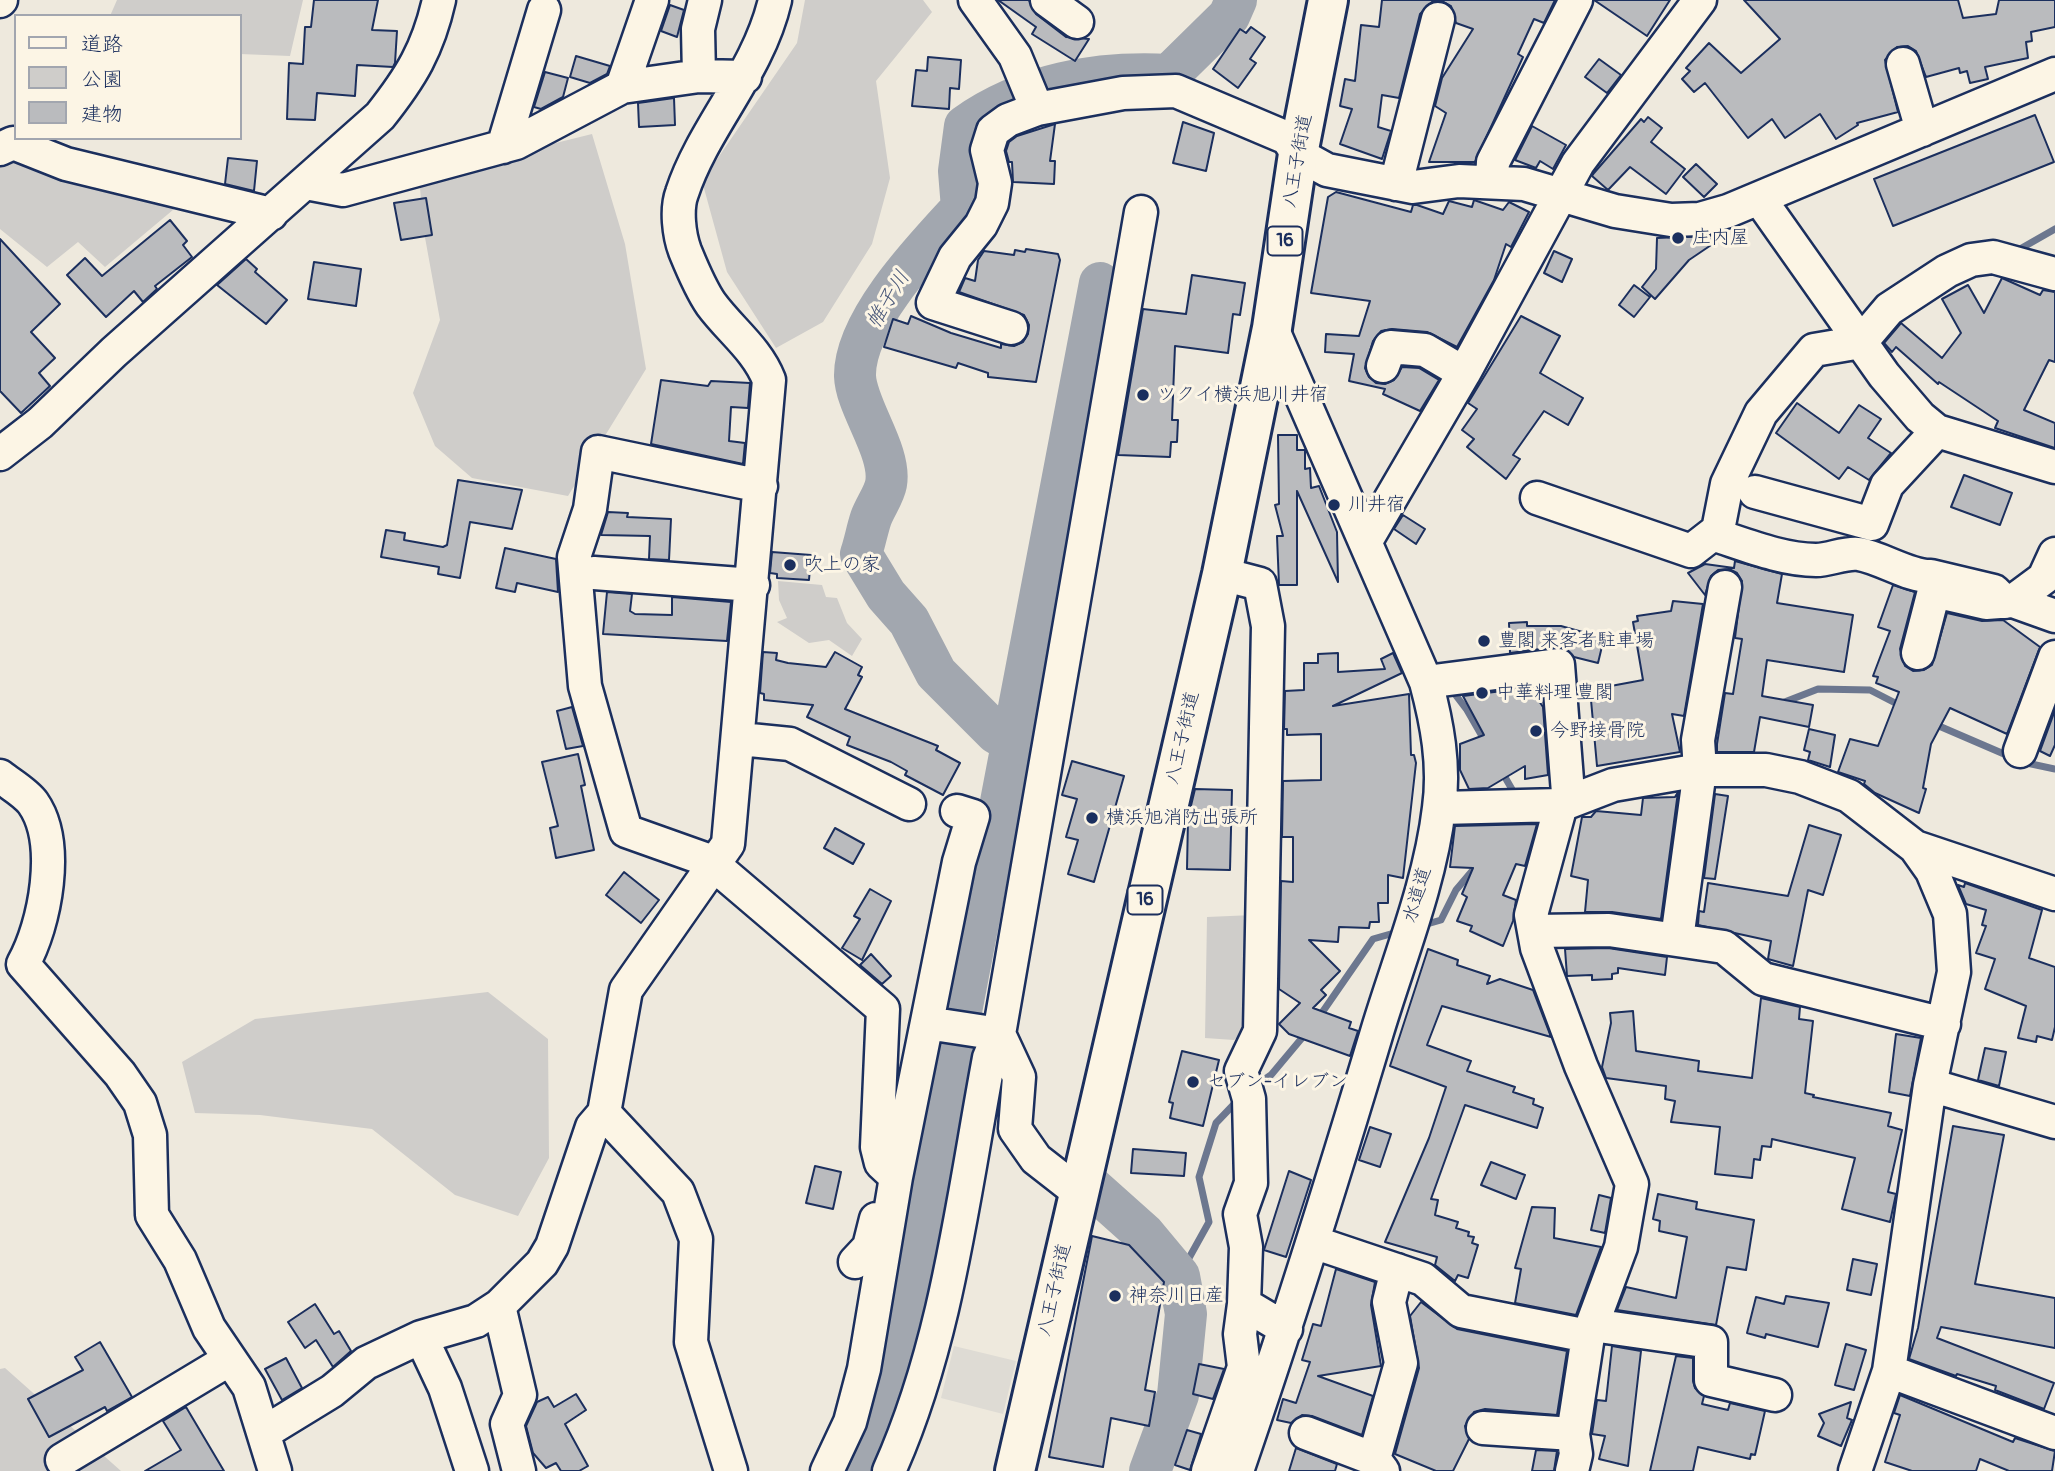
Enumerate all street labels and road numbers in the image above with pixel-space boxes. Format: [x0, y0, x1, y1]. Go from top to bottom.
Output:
street label: 八王子街道 [1279, 112, 1317, 210]
road number: 16 [1268, 227, 1302, 256]
street label: 八王子街道 [1161, 689, 1205, 787]
street label: 水道道 [1399, 864, 1437, 926]
road number: 16 [1128, 886, 1162, 915]
street label: 八王子街道 [1033, 1241, 1077, 1339]

